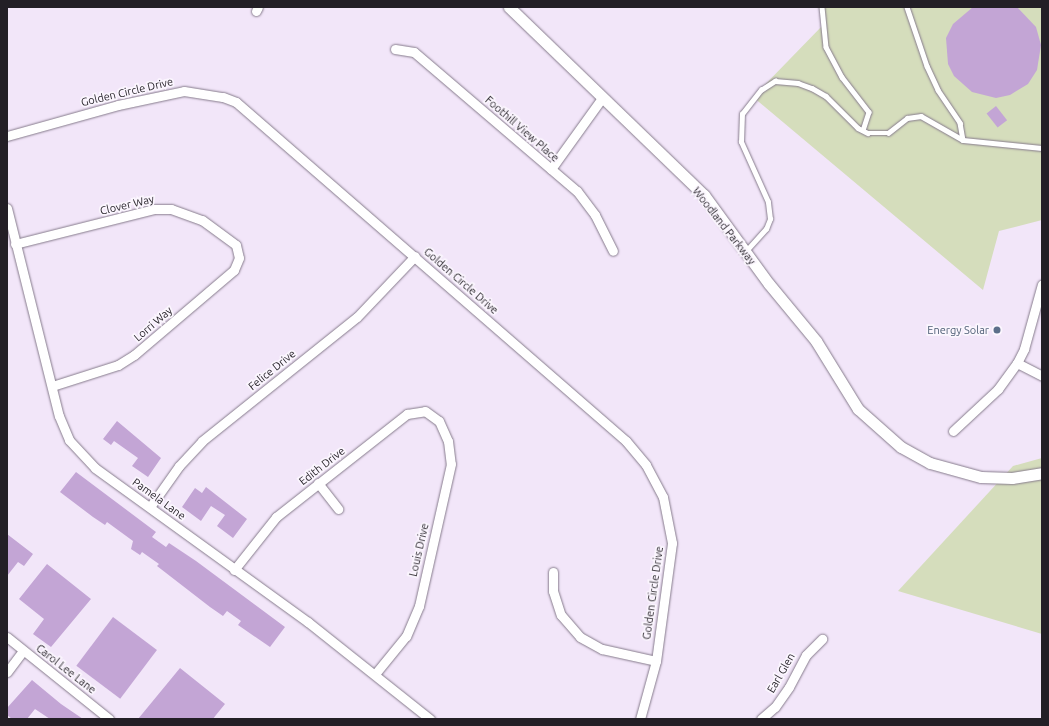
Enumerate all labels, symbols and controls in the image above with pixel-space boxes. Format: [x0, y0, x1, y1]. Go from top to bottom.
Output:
street label: Golden Circle Drive [80, 75, 174, 109]
street label: Foothill View Place [482, 93, 562, 165]
street label: Woodland Parkway [690, 185, 758, 267]
street label: Clover Way [99, 192, 155, 218]
street label: Golden Circle Drive [421, 245, 501, 317]
street label: Lorri Way [131, 304, 175, 344]
place label: Energy Solar [927, 323, 989, 337]
marker: Energy Solar [992, 325, 1002, 335]
street label: Felice Drive [246, 347, 298, 393]
street label: Edith Drive [297, 444, 347, 488]
street label: Pamela Lane [130, 475, 188, 523]
street label: Louis Drive [406, 522, 432, 578]
street label: Golden Circle Drive [640, 545, 666, 641]
street label: Carol Lee Lane [33, 642, 99, 696]
street label: Earl Glen [764, 651, 798, 695]

